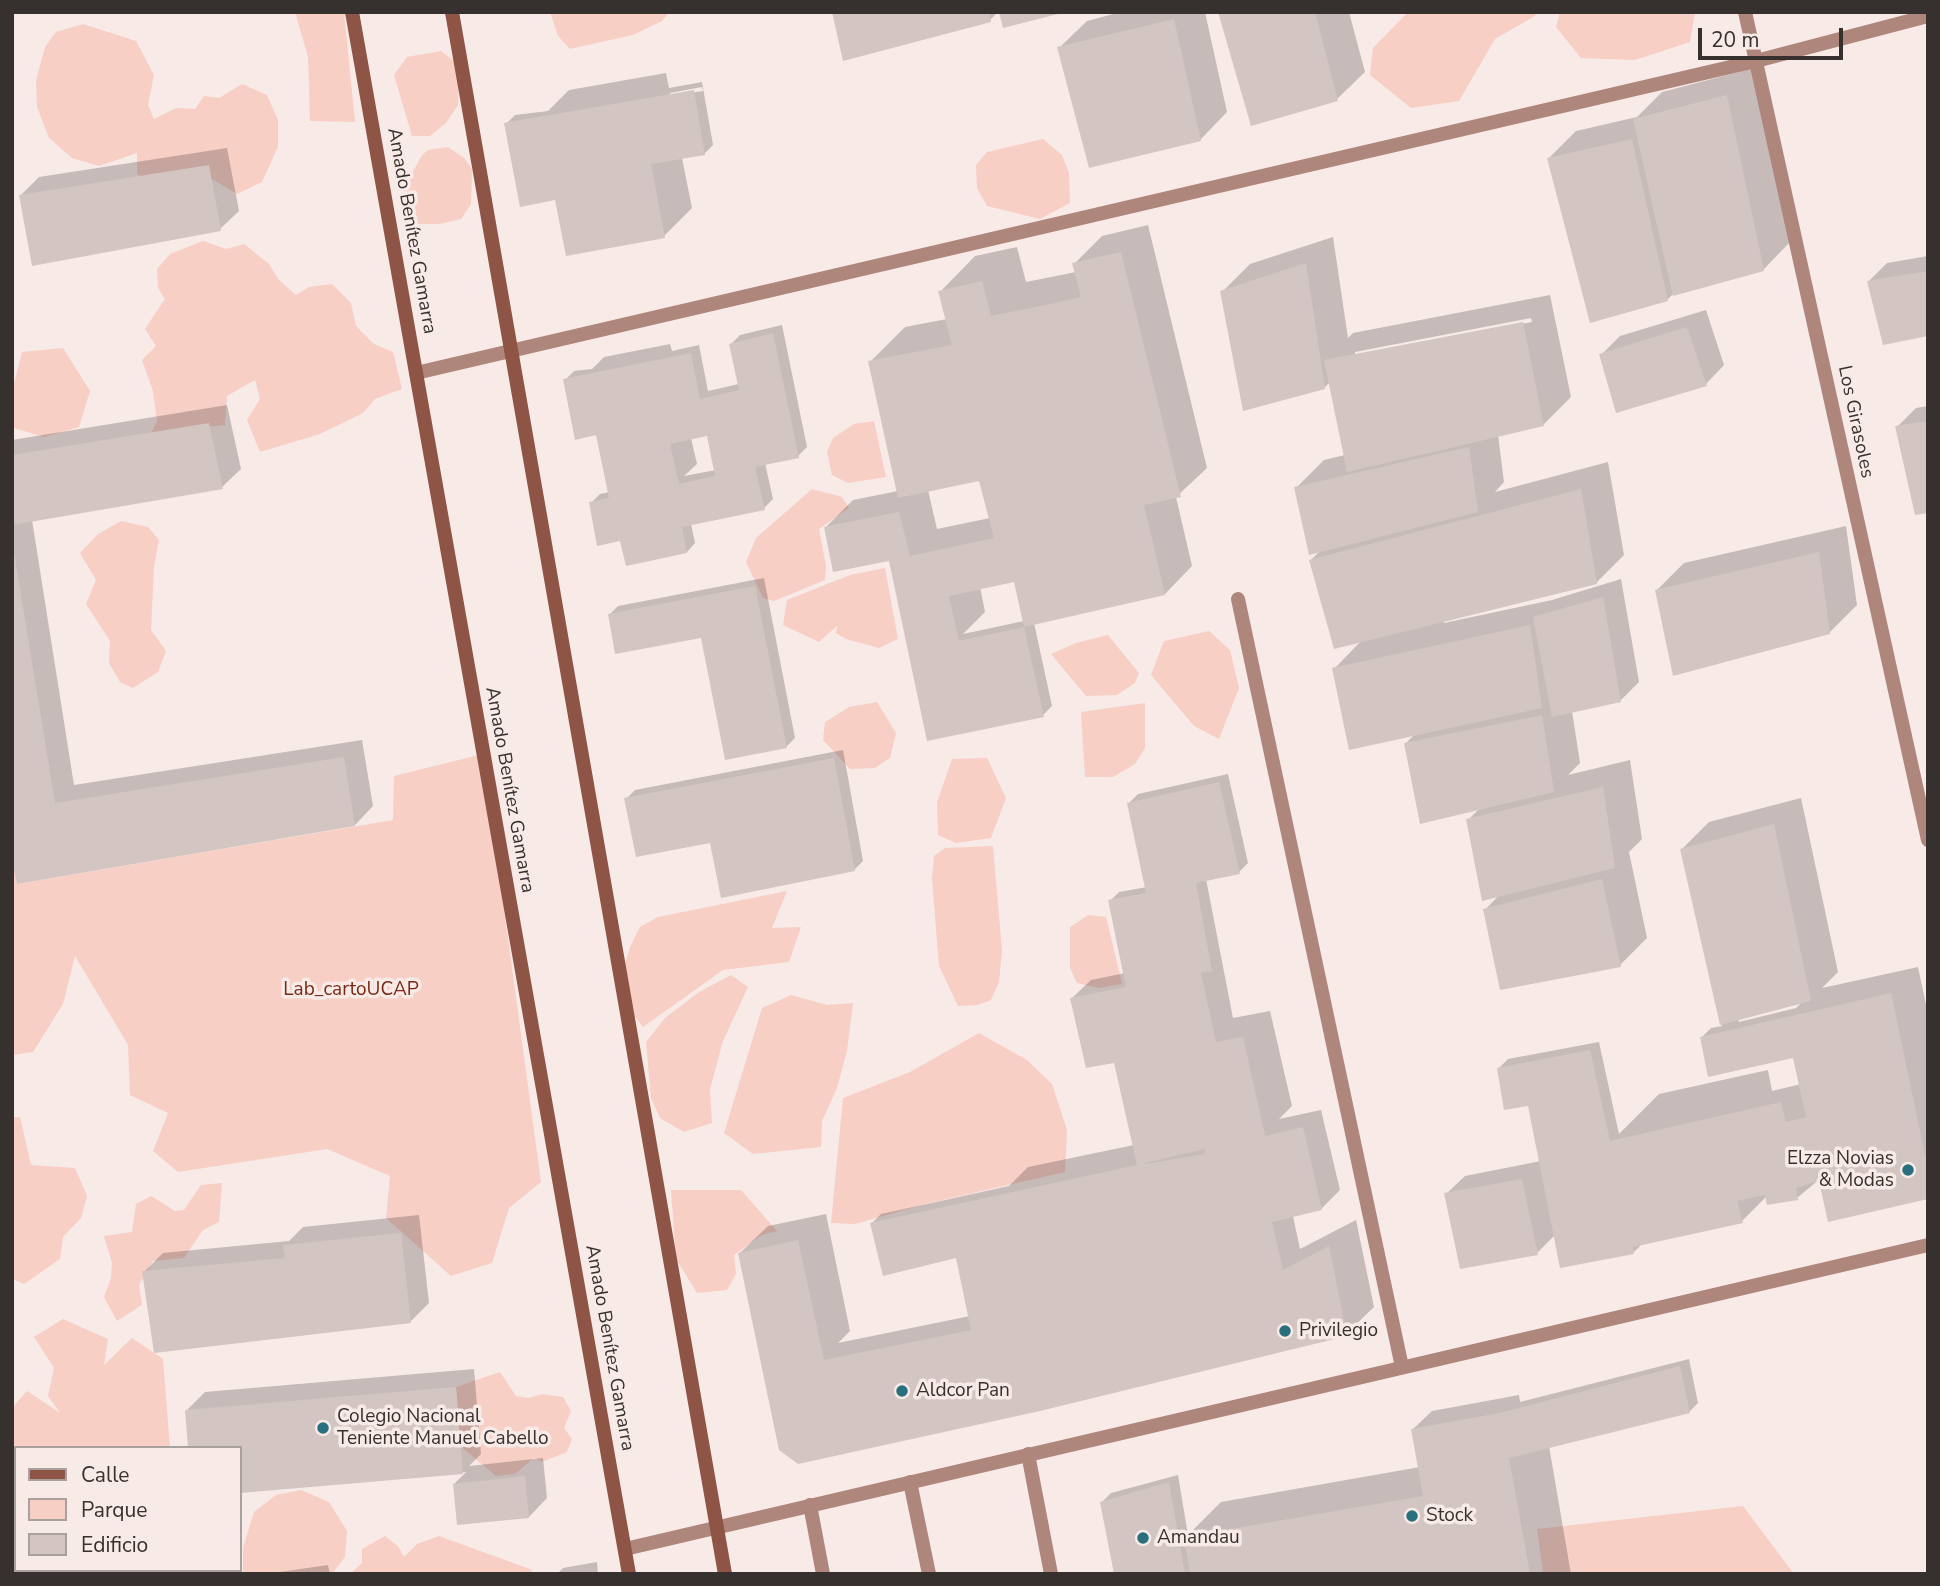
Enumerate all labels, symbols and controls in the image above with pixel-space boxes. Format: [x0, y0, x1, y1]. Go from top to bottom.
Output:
scale bar [1702, 14, 1847, 58]
text: 20 m [1711, 26, 1760, 54]
street label: Amado Benítez Gamarra [382, 126, 440, 336]
street label: Los Girasoles [1832, 364, 1878, 480]
street label: Amado Benítez Gamarra [480, 685, 538, 895]
park label: Lab_cartoUCAP [283, 979, 419, 1001]
place label: Elzza Novias & Modas [1787, 1148, 1894, 1192]
marker: Elzza Novias & Modas [1900, 1162, 1916, 1178]
street label: Amado Benítez Gamarra [580, 1243, 638, 1453]
place label: Privilegio [1299, 1320, 1378, 1342]
marker: Privilegio [1277, 1323, 1293, 1339]
place label: Aldcor Pan [916, 1380, 1010, 1402]
marker: Aldcor Pan [894, 1383, 910, 1399]
place label: Colegio Nacional Teniente Manuel Cabello [337, 1406, 549, 1450]
marker: Colegio Nacional Teniente Manuel Cabello [315, 1420, 331, 1436]
legend [14, 1446, 242, 1572]
text: Calle [81, 1461, 129, 1489]
text: Parque [81, 1496, 148, 1524]
place label: Stock [1426, 1505, 1473, 1527]
marker: Stock [1404, 1508, 1420, 1524]
place label: Amandau [1157, 1527, 1240, 1549]
marker: Amandau [1135, 1530, 1151, 1546]
text: Edificio [81, 1531, 148, 1559]

